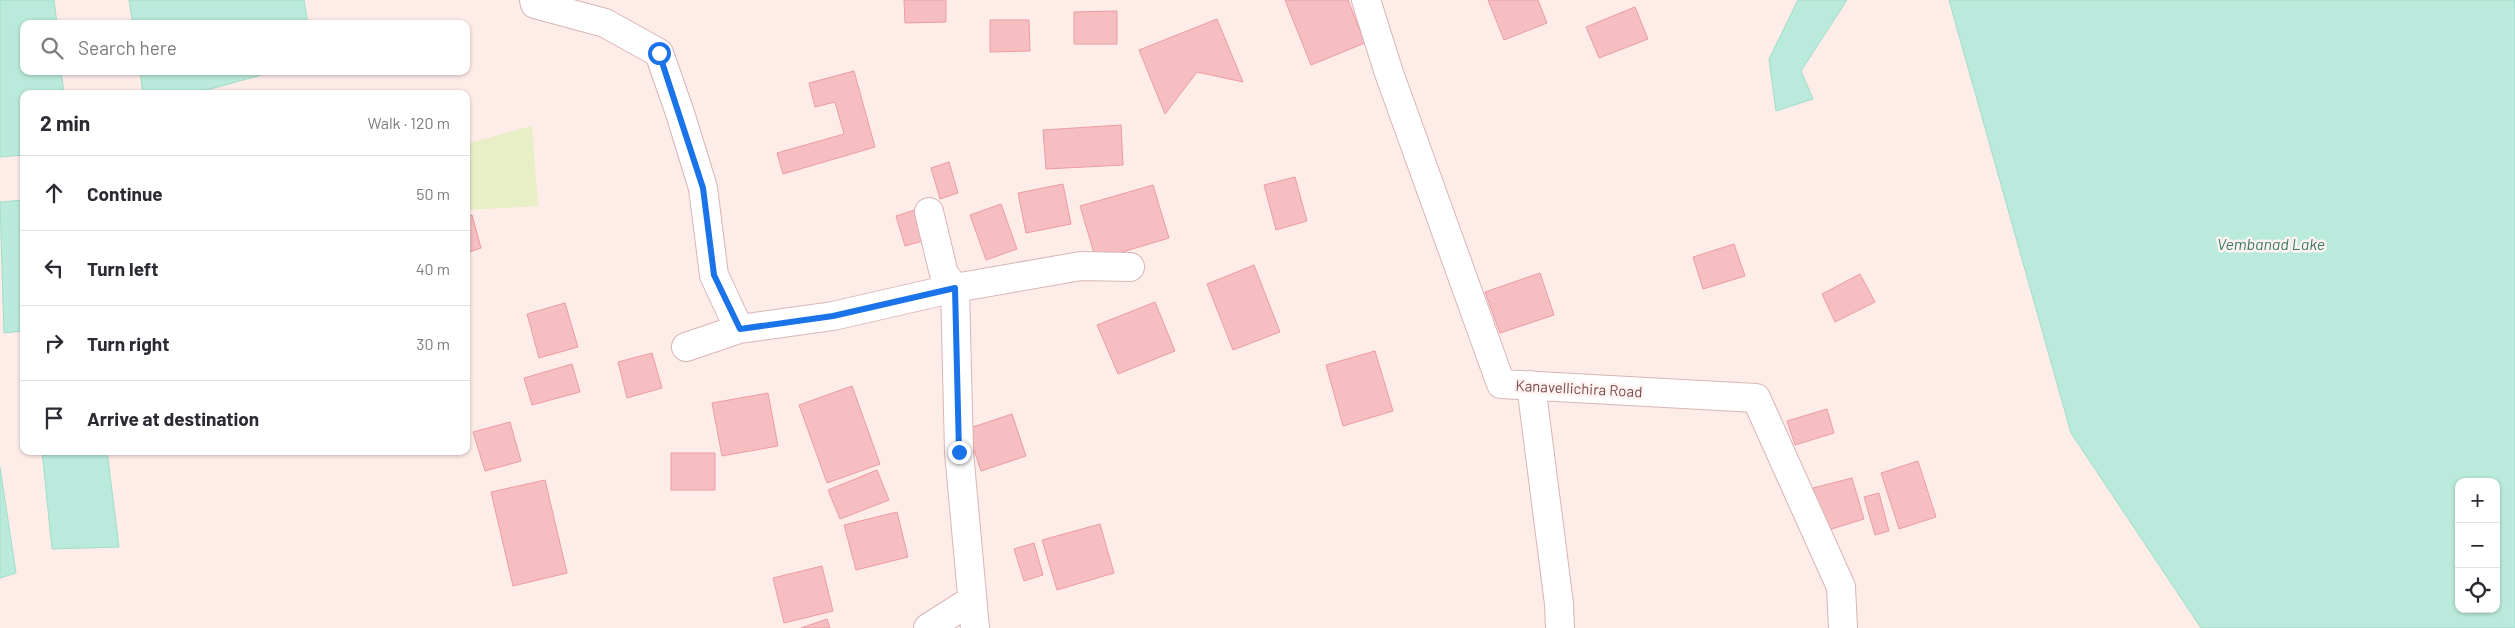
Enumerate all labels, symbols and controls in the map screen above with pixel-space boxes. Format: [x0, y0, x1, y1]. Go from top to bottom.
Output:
search box [20, 20, 470, 75]
icon: search [38, 34, 66, 62]
text: Search here [78, 36, 177, 59]
route start [648, 42, 671, 65]
text: 2 min [40, 110, 90, 135]
text: Walk · 120 m [367, 113, 450, 132]
icon: ahead [40, 179, 68, 207]
text: Continue [87, 182, 163, 205]
text: 50 m [416, 184, 450, 203]
water label: Vembanad Lake [2217, 234, 2325, 253]
icon: left [40, 254, 68, 282]
text: Turn left [87, 257, 158, 280]
text: 40 m [416, 259, 450, 278]
icon: right [40, 329, 68, 357]
text: Turn right [87, 332, 169, 355]
text: 30 m [416, 334, 450, 353]
street label: Kanavellichira Road [1515, 376, 1643, 400]
icon: arrive [40, 404, 68, 432]
text: Arrive at destination [87, 407, 259, 430]
route end [948, 441, 971, 464]
map controls [2455, 478, 2500, 613]
button: + [2455, 478, 2500, 523]
button: − [2455, 523, 2500, 568]
button: locate [2455, 568, 2500, 613]

